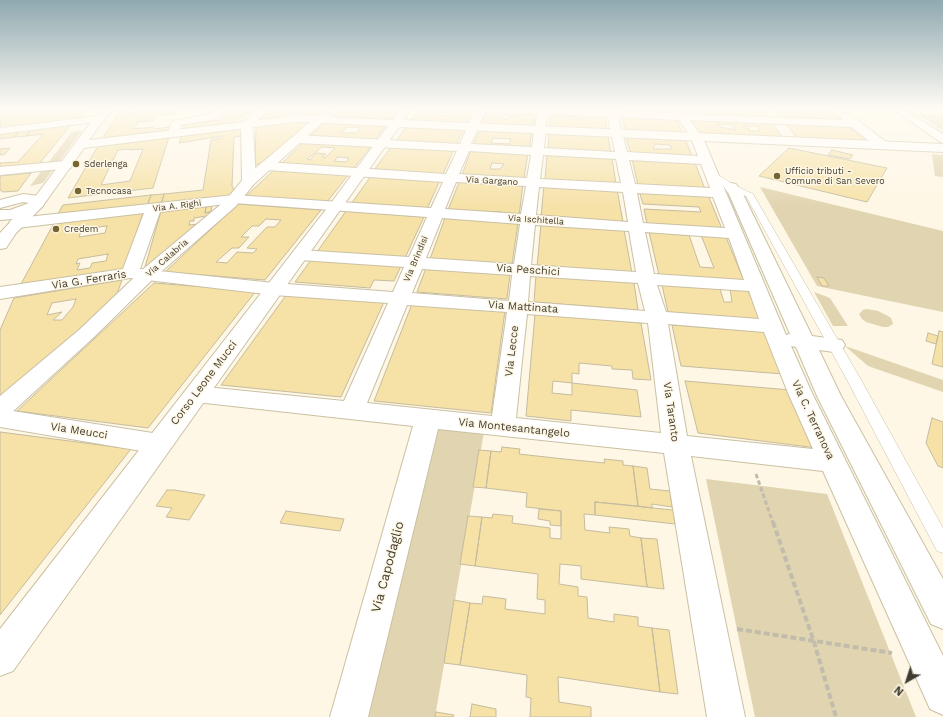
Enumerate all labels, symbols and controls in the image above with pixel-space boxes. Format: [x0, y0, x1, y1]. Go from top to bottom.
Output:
marker: Sderlenga [71, 159, 81, 169]
place label: Sderlenga [84, 159, 128, 169]
place label: Ufficio tributi - Comune di San Severo [785, 166, 885, 187]
marker: Ufficio tributi - Comune di San Severo [772, 171, 782, 181]
street label: Via Gargano [466, 174, 518, 188]
marker: Tecnocasa [73, 186, 83, 196]
place label: Tecnocasa [86, 186, 132, 196]
street label: Via A. Righi [152, 198, 202, 214]
street label: Via Ischitella [508, 213, 564, 227]
marker: Credem [51, 224, 61, 234]
place label: Credem [64, 224, 98, 234]
street label: Via Brindisi [401, 234, 431, 284]
street label: Via Calabria [144, 237, 190, 279]
street label: Via Peschici [496, 261, 560, 279]
street label: Via G. Ferraris [51, 268, 127, 292]
street label: Via Mattinata [487, 298, 559, 316]
street label: Via Lecce [502, 325, 522, 377]
street label: Corso Leone Mucci [168, 338, 240, 428]
street label: Via C. Terranova [789, 378, 837, 462]
street label: Via Taranto [660, 381, 682, 443]
street label: Via Montesantangelo [458, 416, 570, 440]
street label: Via Meucci [49, 420, 109, 442]
street label: Via Capodaglio [368, 520, 408, 614]
north arrow [887, 661, 927, 701]
text: N [892, 683, 906, 698]

